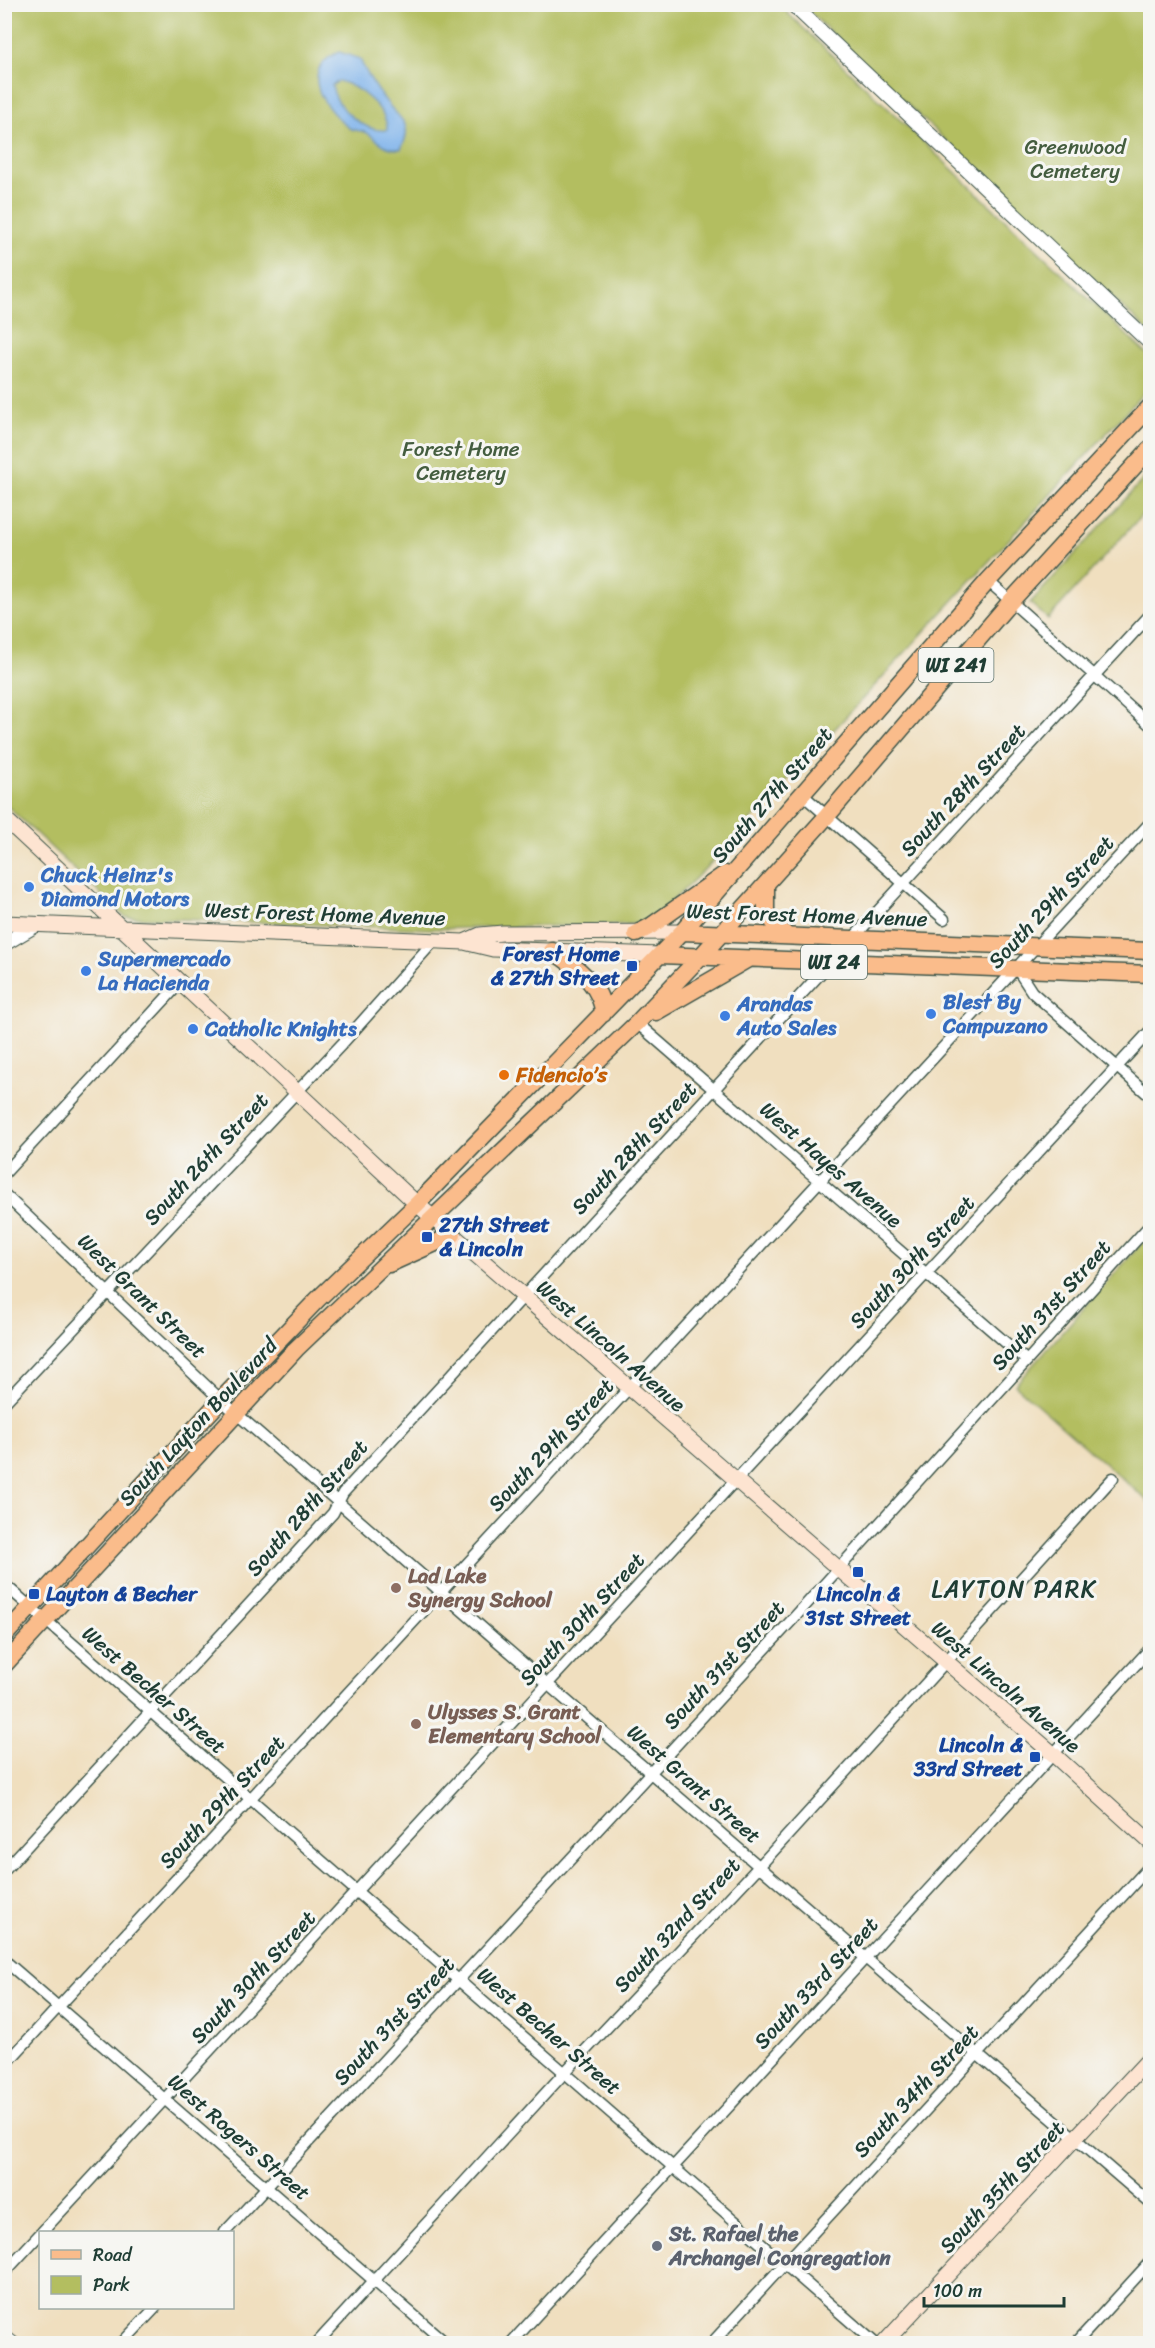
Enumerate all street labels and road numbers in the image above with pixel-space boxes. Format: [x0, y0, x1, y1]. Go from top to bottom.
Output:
road number: WI 241 [918, 648, 994, 682]
street label: South 28th Street [890, 714, 1036, 866]
street label: South 27th Street [701, 718, 843, 872]
street label: South 29th Street [978, 826, 1124, 978]
street label: West Forest Home Avenue [204, 891, 446, 937]
street label: West Forest Home Avenue [686, 892, 928, 938]
road number: WI 24 [801, 945, 867, 979]
street label: South 28th Street [561, 1072, 707, 1224]
street label: South 26th Street [134, 1083, 278, 1235]
street label: West Hayes Avenue [751, 1092, 911, 1238]
street label: South 30th Street [839, 1186, 985, 1338]
street label: West Grant Street [68, 1224, 216, 1368]
street label: South 31st Street [981, 1231, 1121, 1379]
street label: West Lincoln Avenue [527, 1270, 695, 1422]
street label: South Layton Boulevard [109, 1327, 288, 1516]
street label: South 29th Street [478, 1369, 624, 1521]
street label: South 28th Street [236, 1431, 378, 1585]
street label: South 30th Street [509, 1543, 655, 1695]
street label: South 31st Street [653, 1591, 795, 1739]
street label: West Lincoln Avenue [922, 1611, 1090, 1763]
street label: West Becher Street [73, 1616, 235, 1764]
street label: West Grant Street [618, 1714, 770, 1854]
street label: South 29th Street [149, 1726, 295, 1878]
street label: South 32nd Street [604, 1848, 750, 2002]
street label: South 30th Street [180, 1901, 326, 2053]
street label: South 33rd Street [744, 1908, 888, 2058]
street label: South 31st Street [323, 1947, 465, 2095]
street label: West Becher Street [468, 1957, 630, 2105]
street label: South 34th Street [843, 2015, 989, 2167]
street label: West Rogers Street [159, 2064, 319, 2210]
street label: South 35th Street [930, 2111, 1074, 2263]

